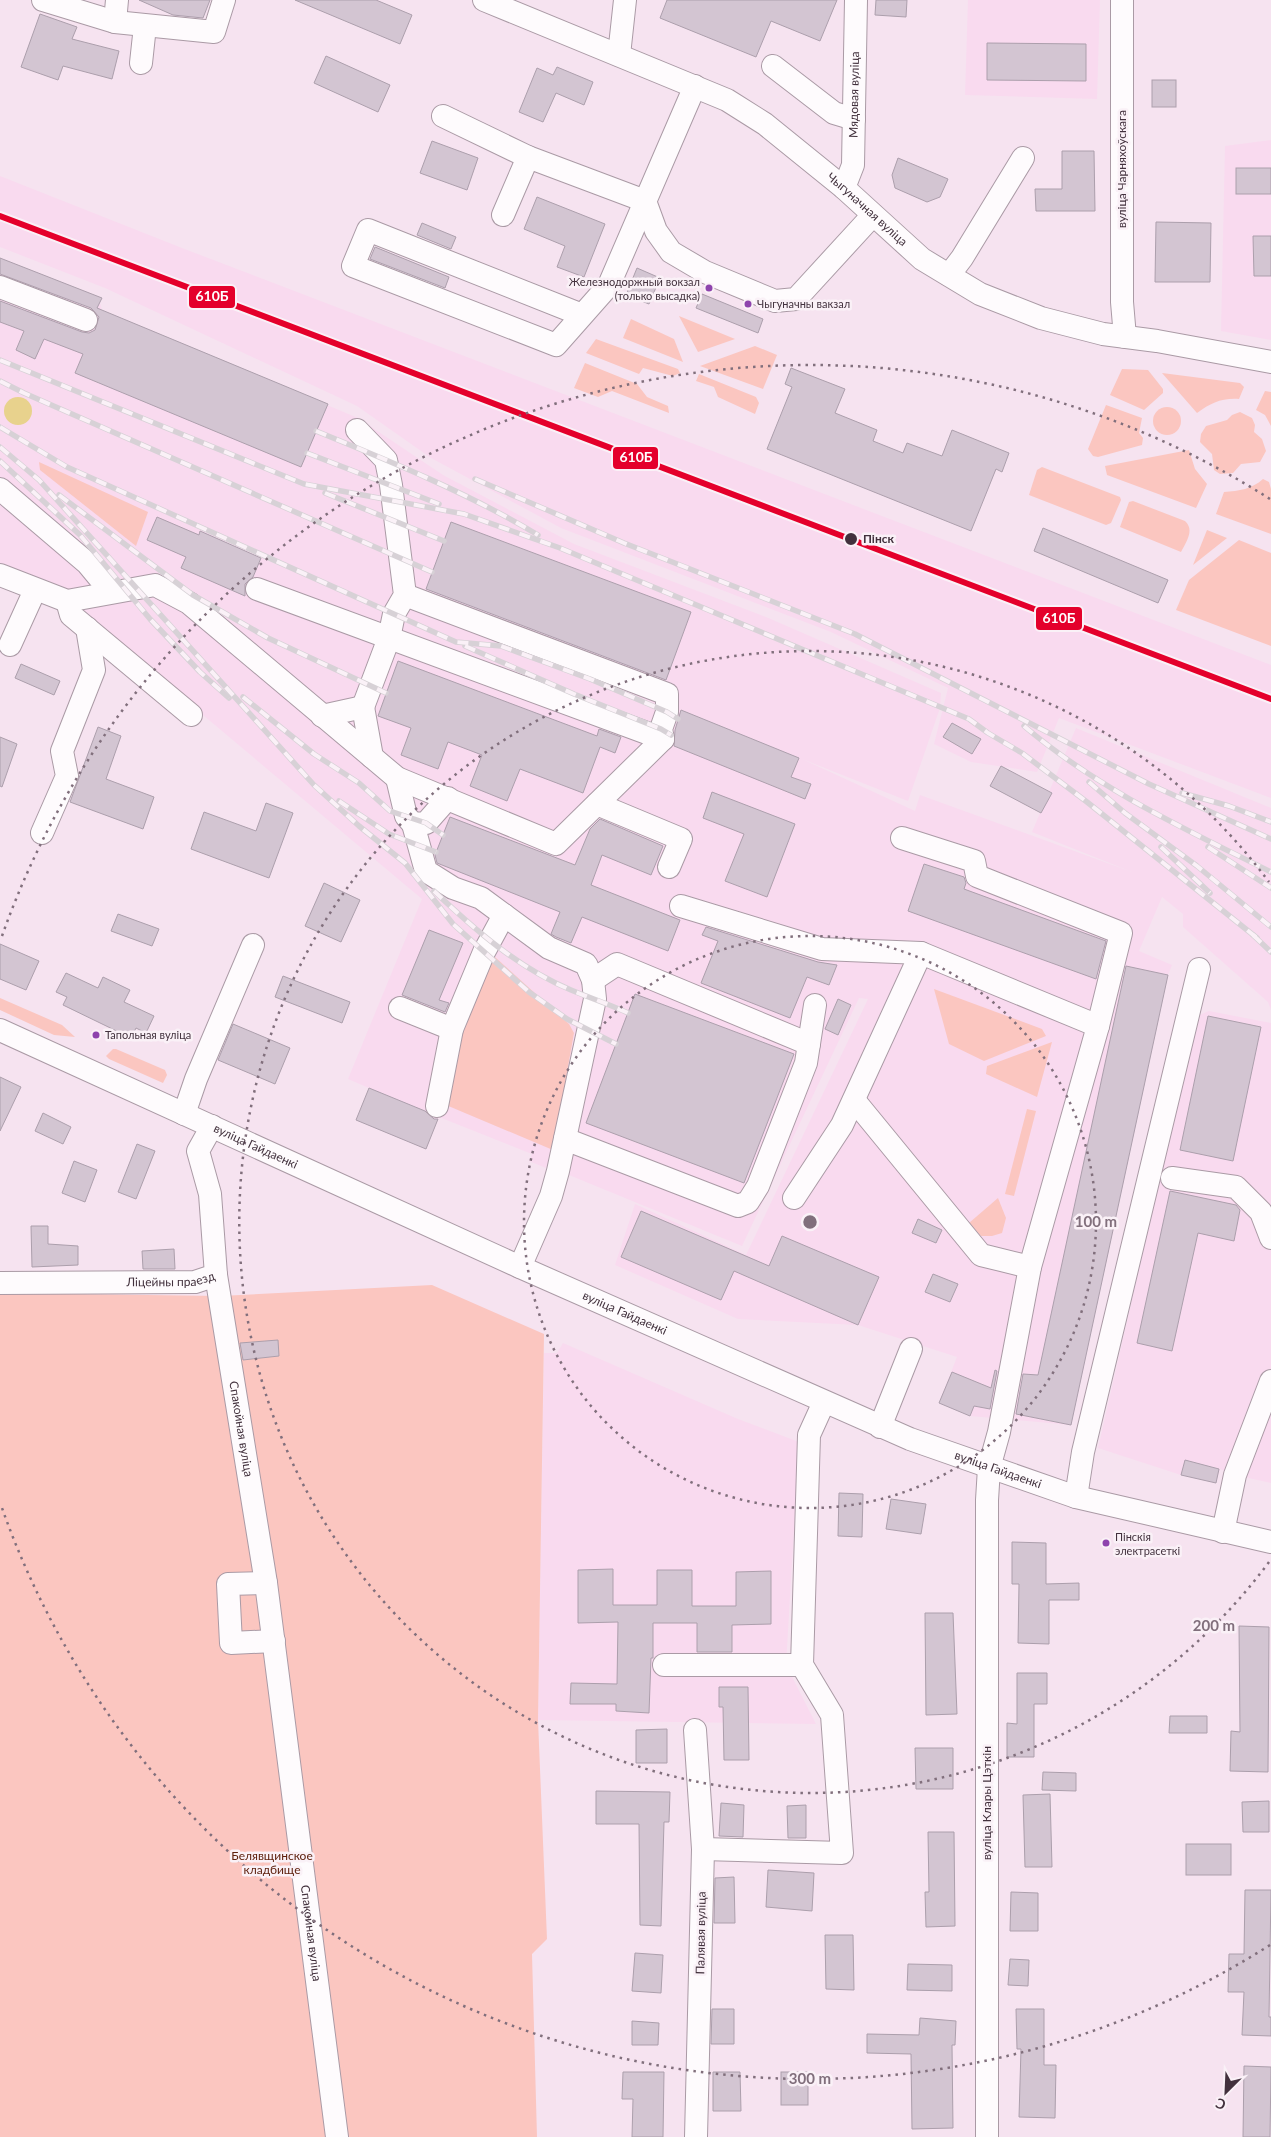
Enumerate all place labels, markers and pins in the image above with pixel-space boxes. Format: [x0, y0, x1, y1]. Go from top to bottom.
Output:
place label: Железнодоржный вокзал (только высадка) [569, 275, 700, 302]
marker: Железнодоржный вокзал (только высадка) [704, 283, 714, 293]
place label: Чыгуначны вакзал [757, 297, 850, 310]
marker: Чыгуначны вакзал [743, 299, 753, 309]
marker: Пінск [843, 531, 859, 547]
place label: Пінск [863, 531, 895, 546]
place label: Тапольная вуліца [105, 1028, 191, 1041]
marker: Тапольная вуліца [91, 1030, 101, 1040]
centre of rings [801, 1213, 819, 1231]
place label: Пінскія электрасеткі [1115, 1530, 1180, 1557]
marker: Пінскія электрасеткі [1101, 1538, 1111, 1548]

